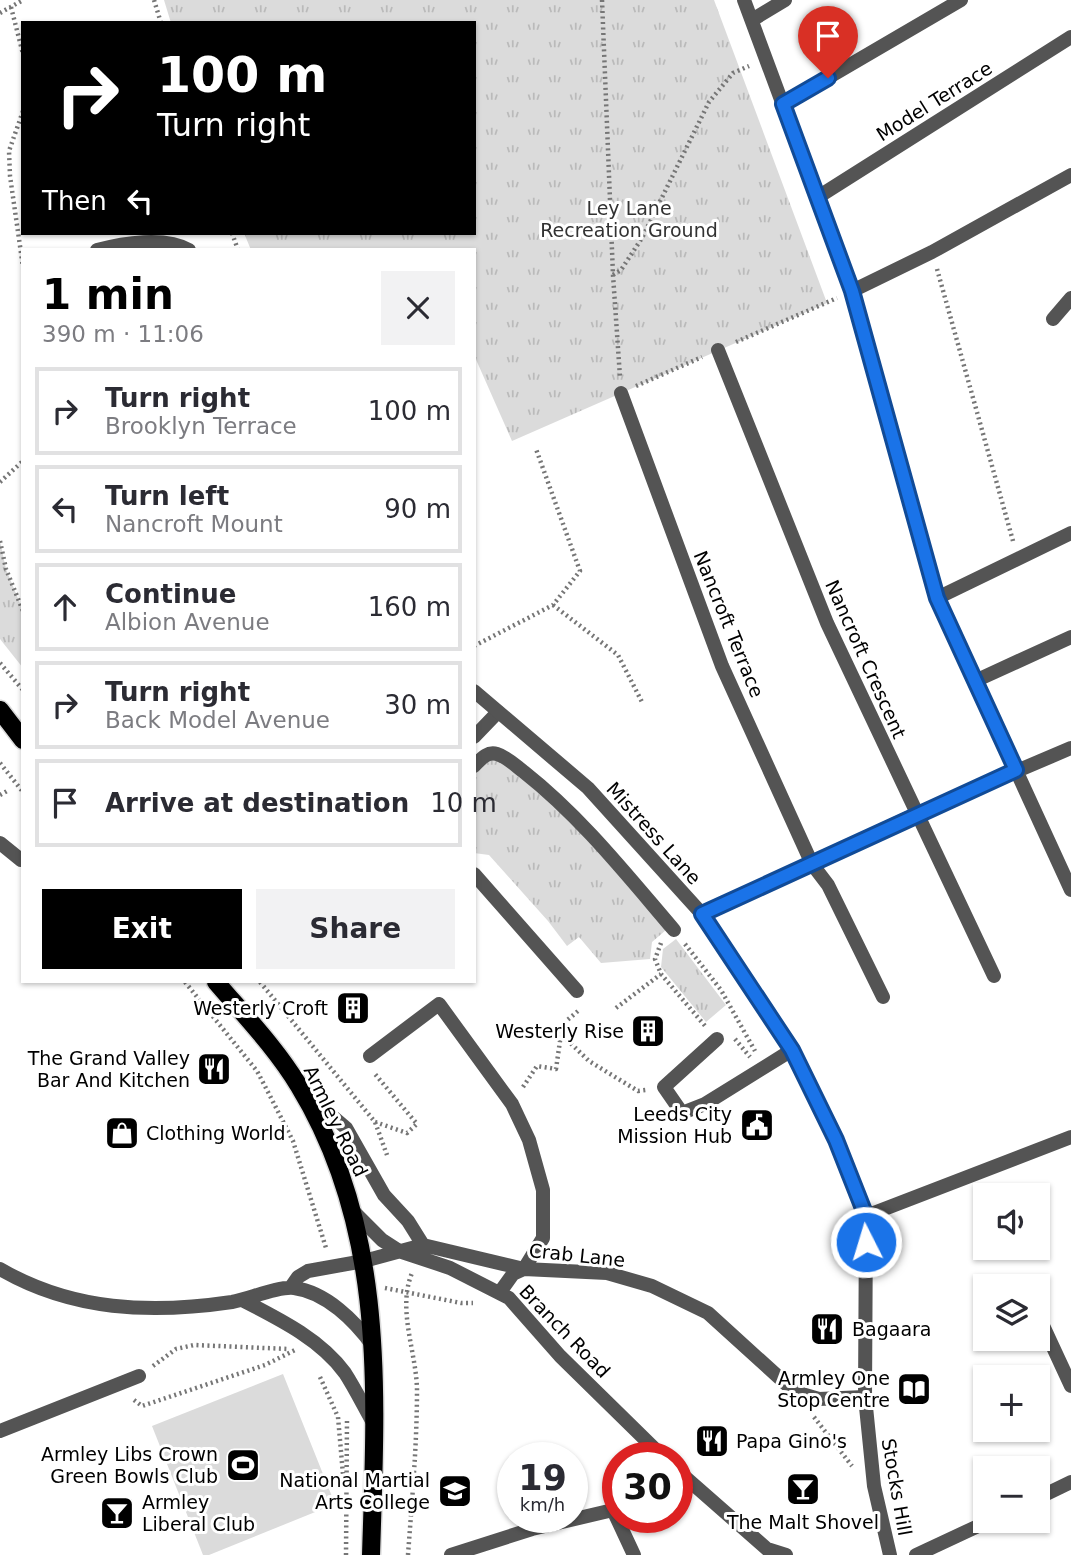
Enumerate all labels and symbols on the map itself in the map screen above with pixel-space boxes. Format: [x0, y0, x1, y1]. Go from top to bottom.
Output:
pin [798, 6, 858, 78]
street label: Model Terrace [872, 57, 996, 145]
park label: Ley Lane Recreation Ground [540, 197, 718, 241]
street label: Nancroft Terrace [690, 547, 768, 701]
street label: Nancroft Crescent [821, 576, 911, 742]
street label: Mistress Lane [602, 777, 706, 889]
building icon: Westerly Croft [334, 989, 372, 1027]
place label: Westerly Croft [193, 997, 328, 1019]
building icon: Westerly Rise [629, 1012, 667, 1050]
place label: Westerly Rise [495, 1020, 624, 1042]
place label: The Grand Valley Bar And Kitchen [27, 1047, 190, 1091]
restaurant icon: The Grand Valley Bar And Kitchen [195, 1050, 233, 1088]
street label: Armley Road [300, 1062, 372, 1180]
place label: Leeds City Mission Hub [617, 1103, 732, 1147]
public building icon: Leeds City Mission Hub [738, 1106, 776, 1144]
shop icon: Clothing World [103, 1114, 141, 1152]
place label: Clothing World [146, 1122, 286, 1144]
position arrow [829, 1205, 903, 1279]
street label: Crab Lane [528, 1239, 626, 1271]
street label: Branch Road [515, 1280, 615, 1382]
restaurant icon: Bagaara [808, 1310, 846, 1348]
place label: Bagaara [852, 1318, 931, 1340]
place label: Armley One Stop Centre [777, 1367, 890, 1411]
library icon: Armley One Stop Centre [895, 1370, 933, 1408]
restaurant icon: Papa Gino's [693, 1422, 731, 1460]
place label: Papa Gino's [736, 1430, 847, 1452]
street label: Stocks Hill [878, 1437, 916, 1537]
speed limit sign: 30 [602, 1442, 693, 1533]
place label: Armley Libs Crown Green Bowls Club [41, 1443, 218, 1487]
sports icon: Armley Libs Crown Green Bowls Club [224, 1446, 262, 1484]
place label: National Martial Arts College [279, 1469, 430, 1513]
bar icon: The Malt Shovel [784, 1470, 822, 1508]
school or university icon: National Martial Arts College [436, 1472, 474, 1510]
place label: Armley Liberal Club [142, 1491, 255, 1535]
bar icon: Armley Liberal Club [98, 1494, 136, 1532]
place label: The Malt Shovel [726, 1511, 879, 1533]

